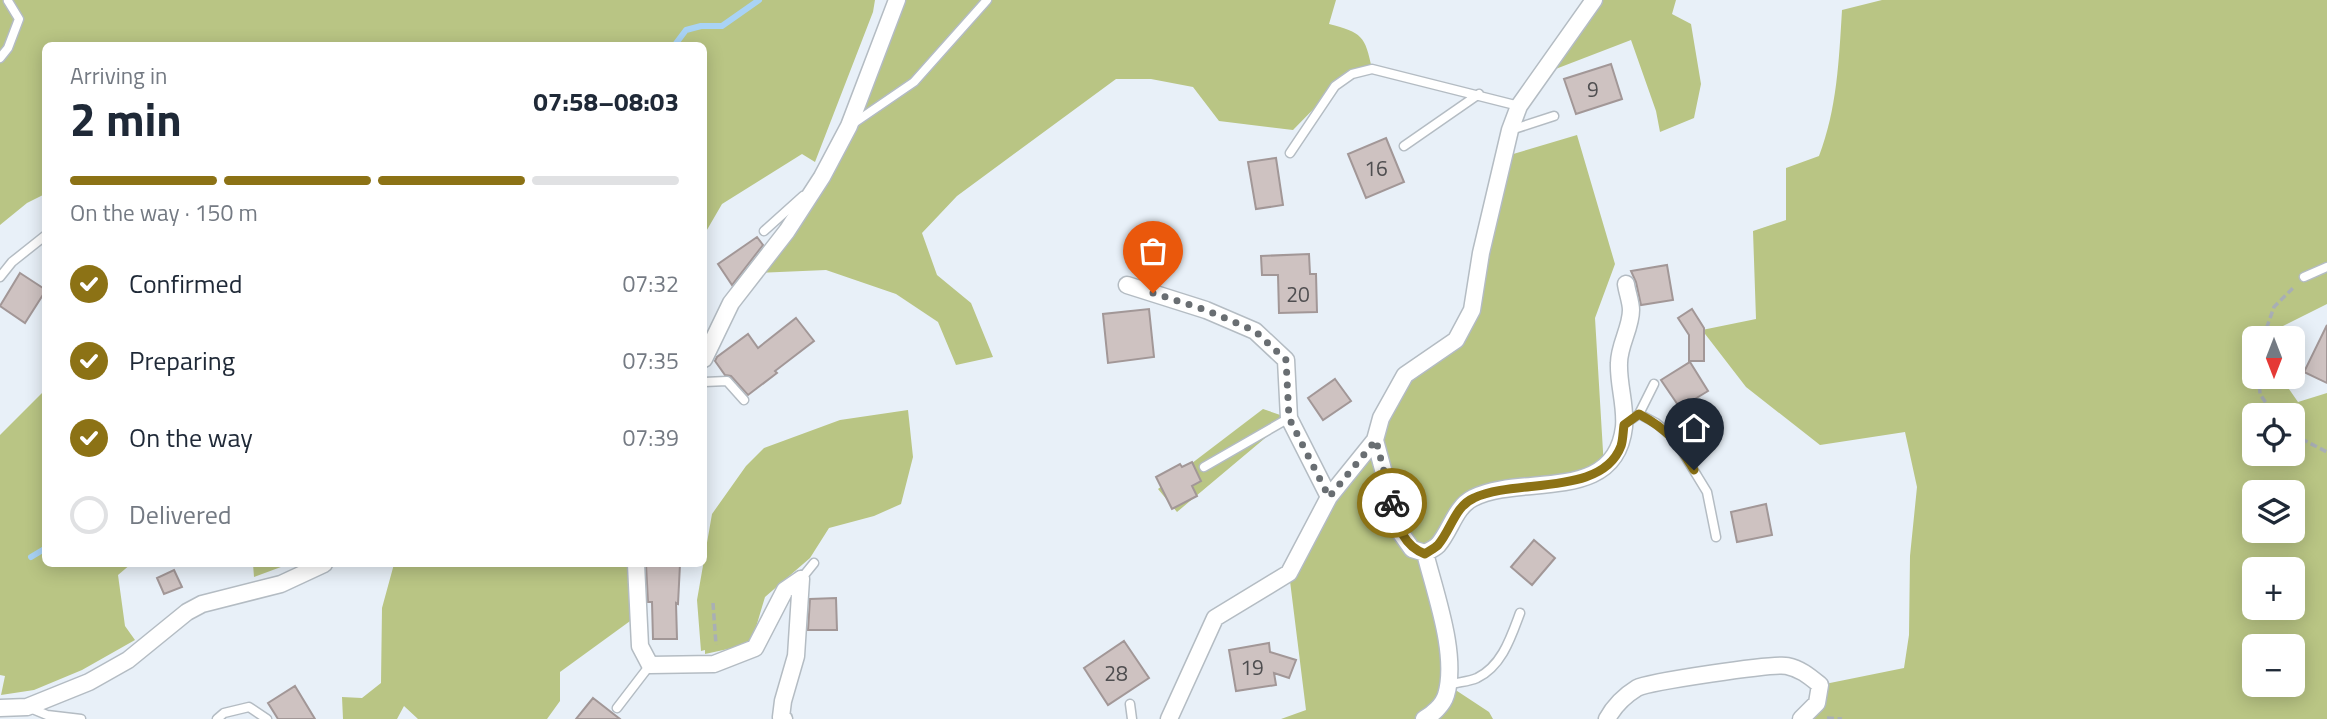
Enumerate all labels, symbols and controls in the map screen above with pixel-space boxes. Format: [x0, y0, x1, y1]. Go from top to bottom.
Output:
text: Arriving in [70, 58, 167, 93]
house number: 9 [1587, 73, 1599, 105]
text: 07:58–08:03 [533, 82, 679, 121]
text: 2 min [70, 84, 182, 154]
house number: 16 [1364, 152, 1388, 184]
text: On the way · 150 m [70, 195, 258, 230]
pin [1123, 221, 1183, 293]
icon: bag [1134, 232, 1172, 270]
text: Confirmed [129, 264, 243, 303]
icon: check [70, 265, 108, 303]
text: 07:32 [622, 266, 679, 301]
house number: 20 [1286, 278, 1310, 310]
north arrow [2242, 326, 2305, 388]
map controls [2242, 326, 2305, 697]
text: Preparing [129, 341, 235, 380]
icon: check [70, 342, 108, 380]
text: 07:35 [622, 343, 679, 378]
pin [1664, 398, 1724, 470]
button: locate [2242, 403, 2305, 466]
icon: home [1675, 409, 1713, 447]
text: On the way [129, 418, 253, 457]
icon: check [70, 419, 108, 457]
text: 07:39 [622, 420, 679, 455]
courier [1357, 468, 1427, 538]
button: layers [2242, 480, 2305, 543]
icon: bike [1373, 484, 1411, 522]
text: Delivered [129, 495, 232, 534]
button: + [2242, 557, 2305, 620]
button: − [2242, 634, 2305, 697]
house number: 19 [1240, 651, 1264, 683]
house number: 28 [1104, 657, 1128, 689]

